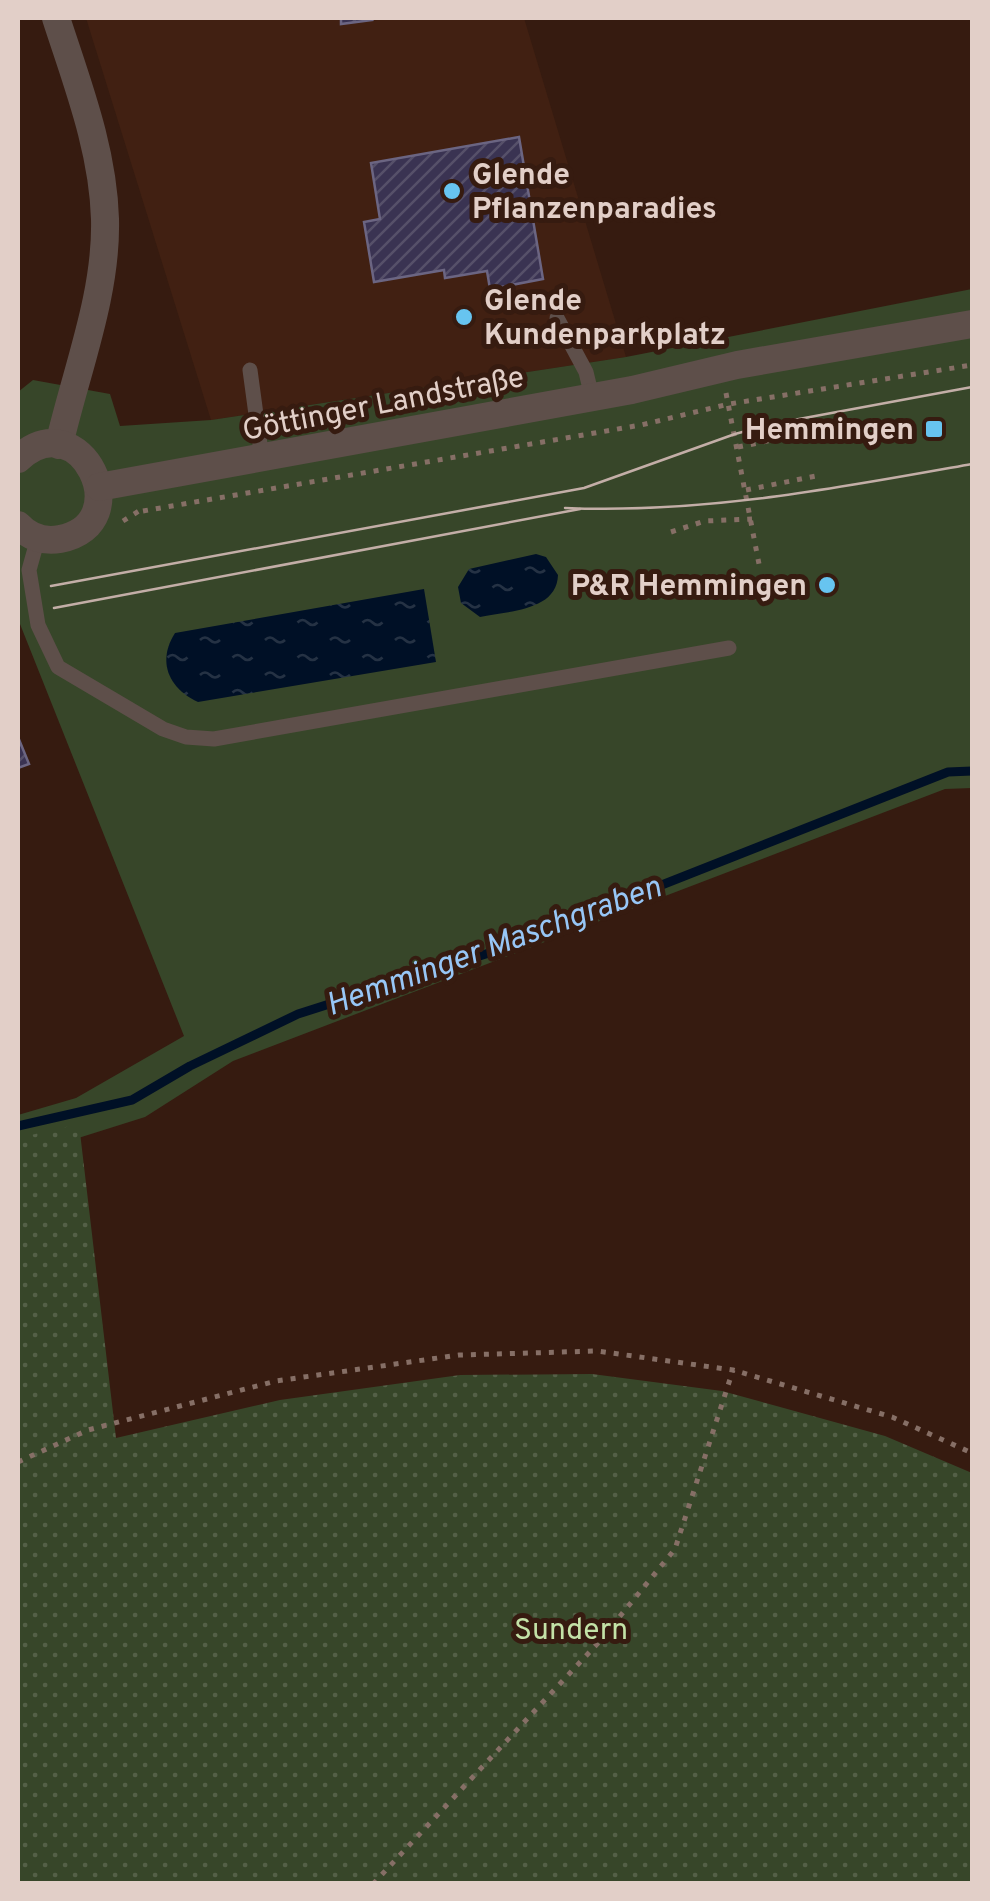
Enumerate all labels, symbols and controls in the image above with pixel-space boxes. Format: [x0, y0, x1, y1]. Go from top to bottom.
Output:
place label: Glende Pflanzenparadies [472, 158, 717, 229]
marker: Glende Pflanzenparadies [441, 180, 463, 202]
place label: Glende Kundenparkplatz [484, 284, 726, 355]
marker: Glende Kundenparkplatz [453, 306, 475, 328]
street label: Göttinger Landstraße [239, 360, 527, 451]
place label: Hemmingen [745, 413, 914, 450]
marker: Hemmingen [923, 418, 945, 440]
place label: P&R Hemmingen [571, 569, 807, 606]
marker: P&R Hemmingen [816, 574, 838, 596]
water label: Hemminger Maschgraben [321, 868, 668, 1027]
park label: Sundern [514, 1613, 628, 1650]

